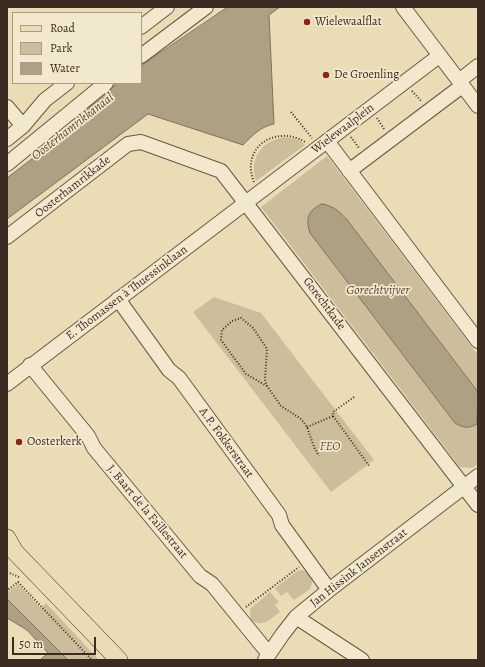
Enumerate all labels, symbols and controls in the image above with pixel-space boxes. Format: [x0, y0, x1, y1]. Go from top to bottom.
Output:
legend [12, 12, 142, 84]
place label: Wielewaalflat [315, 15, 382, 29]
marker: Wielewaalflat [302, 17, 312, 27]
text: Road [50, 20, 75, 36]
text: Park [50, 40, 73, 56]
text: Water [50, 60, 80, 76]
place label: De Groenling [334, 68, 399, 82]
marker: De Groenling [321, 70, 331, 80]
water label: Oosterhamrikkanaal [29, 90, 117, 164]
street label: Wielewaalplein [309, 101, 377, 157]
street label: Oosterhamrikkade [32, 153, 114, 221]
street label: E. Thomassen à Thuessinklaan [63, 243, 191, 343]
street label: Gorechtkade [300, 275, 348, 333]
water label: Gorechtvijver [346, 283, 410, 299]
street label: A.P. Fokkerstraat [196, 405, 256, 481]
place label: Oosterkerk [27, 435, 82, 449]
marker: Oosterkerk [14, 437, 24, 447]
park label: FEO [320, 440, 340, 454]
street label: J. Baart de la Faillestraat [104, 462, 190, 562]
street label: Jan Hissink Jansenstraat [308, 526, 410, 610]
scale bar [14, 629, 98, 655]
text: 50 m [19, 636, 43, 652]

